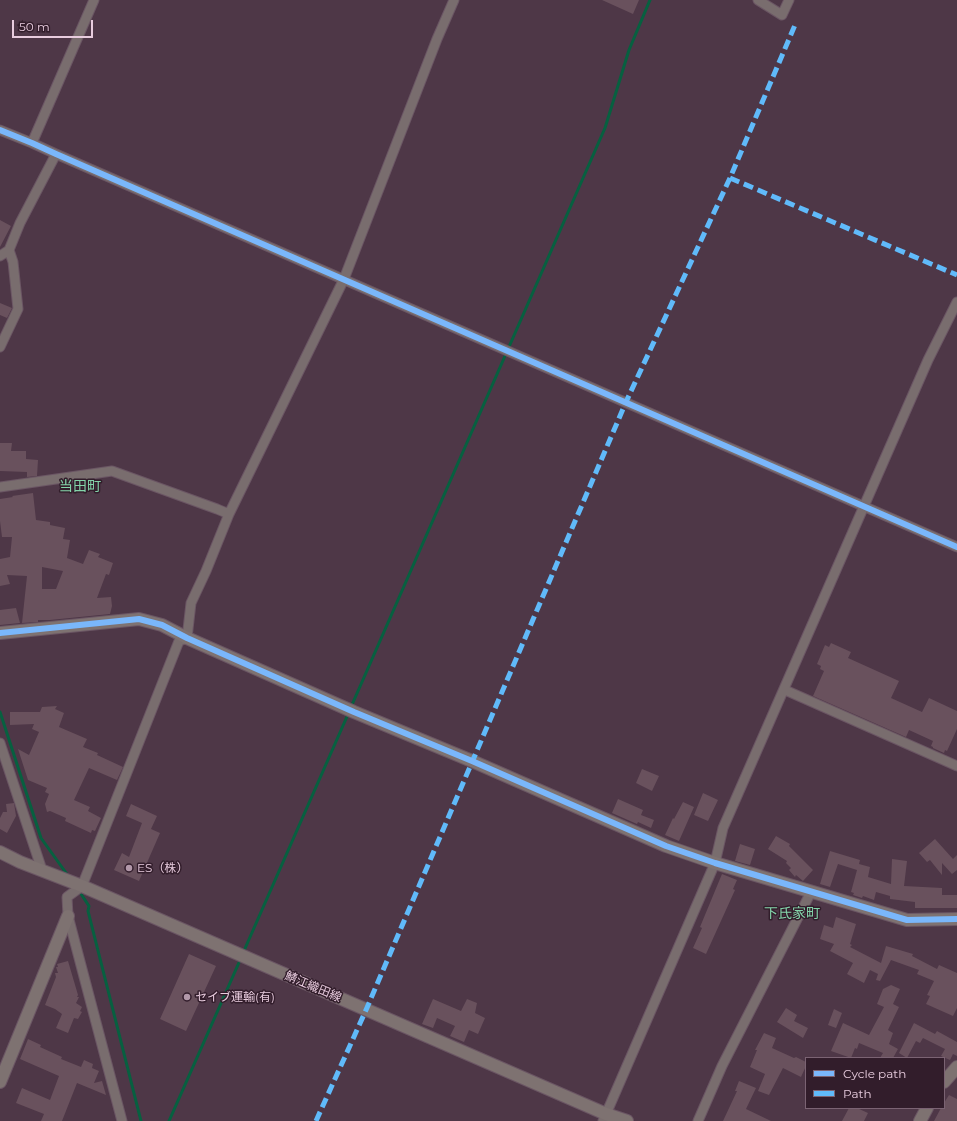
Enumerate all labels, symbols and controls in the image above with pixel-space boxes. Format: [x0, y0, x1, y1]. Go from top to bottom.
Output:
scale bar [14, 12, 95, 38]
text: 50 m [19, 19, 50, 34]
district label: 当田町 [59, 479, 101, 495]
place label: ES（株） [137, 861, 188, 875]
marker: ES（株） [124, 863, 134, 873]
district label: 下氏家町 [764, 906, 820, 922]
street label: 鯖江織田線 [283, 969, 343, 1005]
place label: セイブ運輸(有) [195, 990, 275, 1004]
marker: セイブ運輸(有) [182, 992, 192, 1002]
legend [805, 1057, 945, 1109]
text: Cycle path [843, 1066, 906, 1081]
text: Path [843, 1086, 872, 1101]

